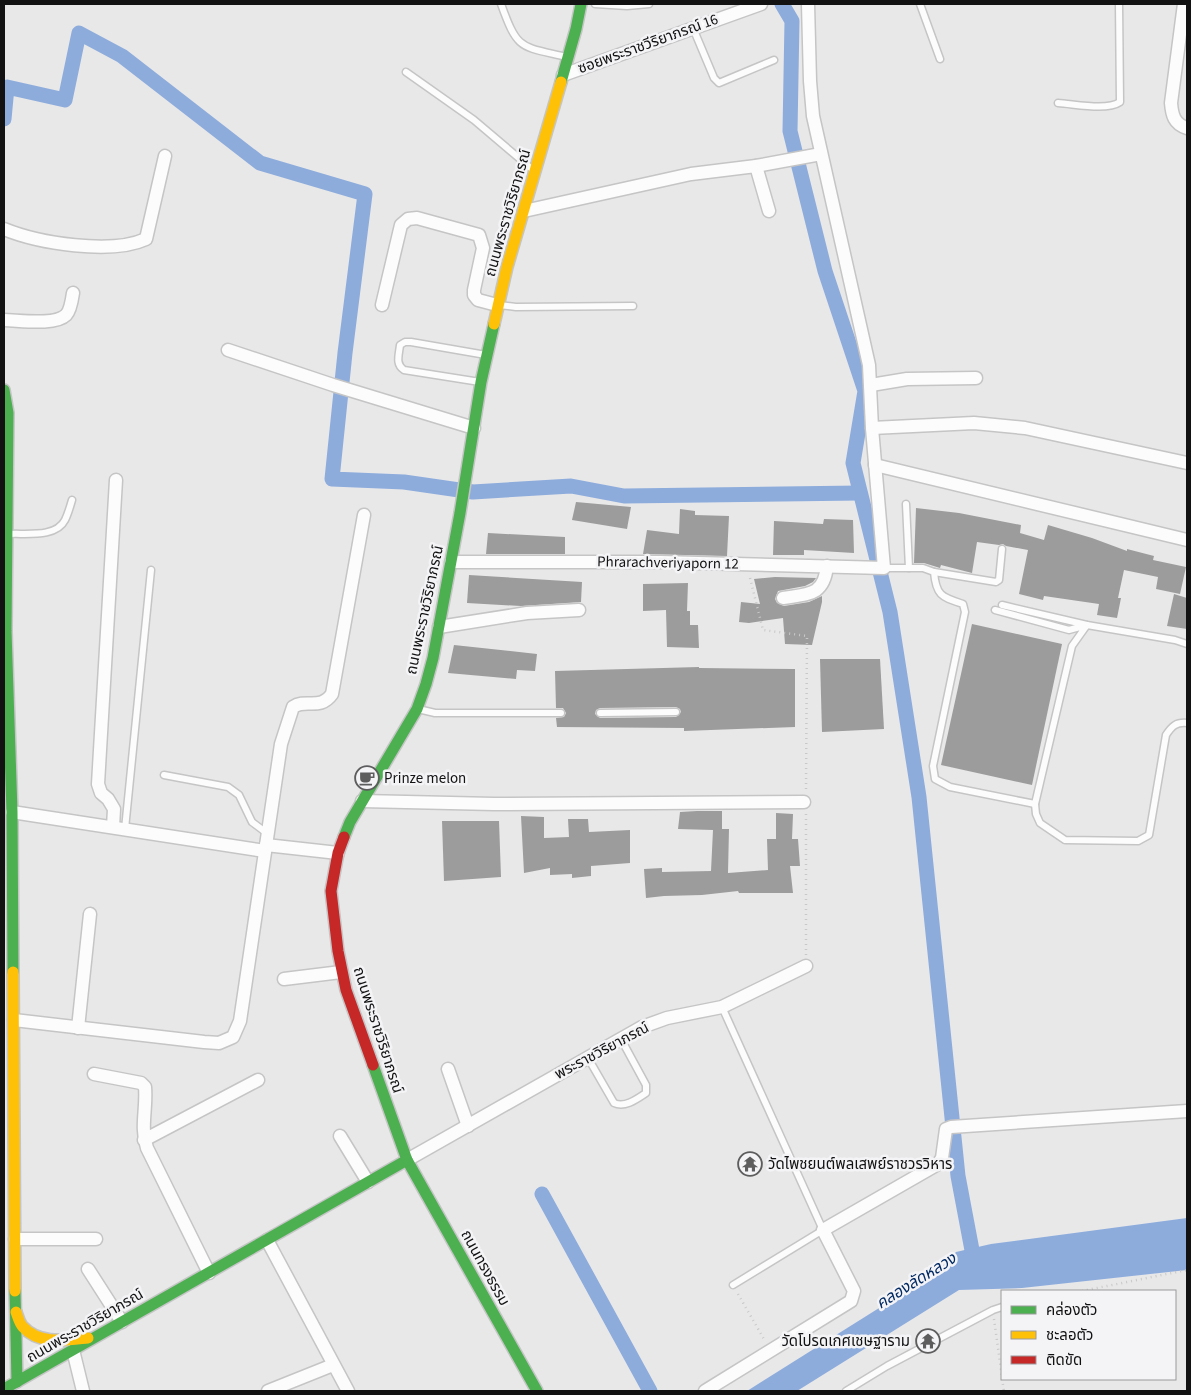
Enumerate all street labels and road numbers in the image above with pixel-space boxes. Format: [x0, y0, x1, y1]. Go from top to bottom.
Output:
street label: ซอยพระราชวีริยาภรณ์ 16 [575, 9, 721, 79]
street label: ถนนพระราชวิริยาภรณ์ [480, 147, 536, 279]
street label: ถนนพระราชวิริยาภรณ์ [401, 543, 449, 677]
street label: Phrarachveriyaporn 12 [597, 551, 739, 575]
street label: ถนนพระราชวิริยาภรณ์ [348, 964, 408, 1096]
street label: พระราชวิริยาภรณ์ [551, 1017, 653, 1085]
street label: ถนนทรงธรรม [455, 1226, 515, 1310]
street label: ถนนพระราชวิริยาภรณ์ [23, 1284, 147, 1368]

